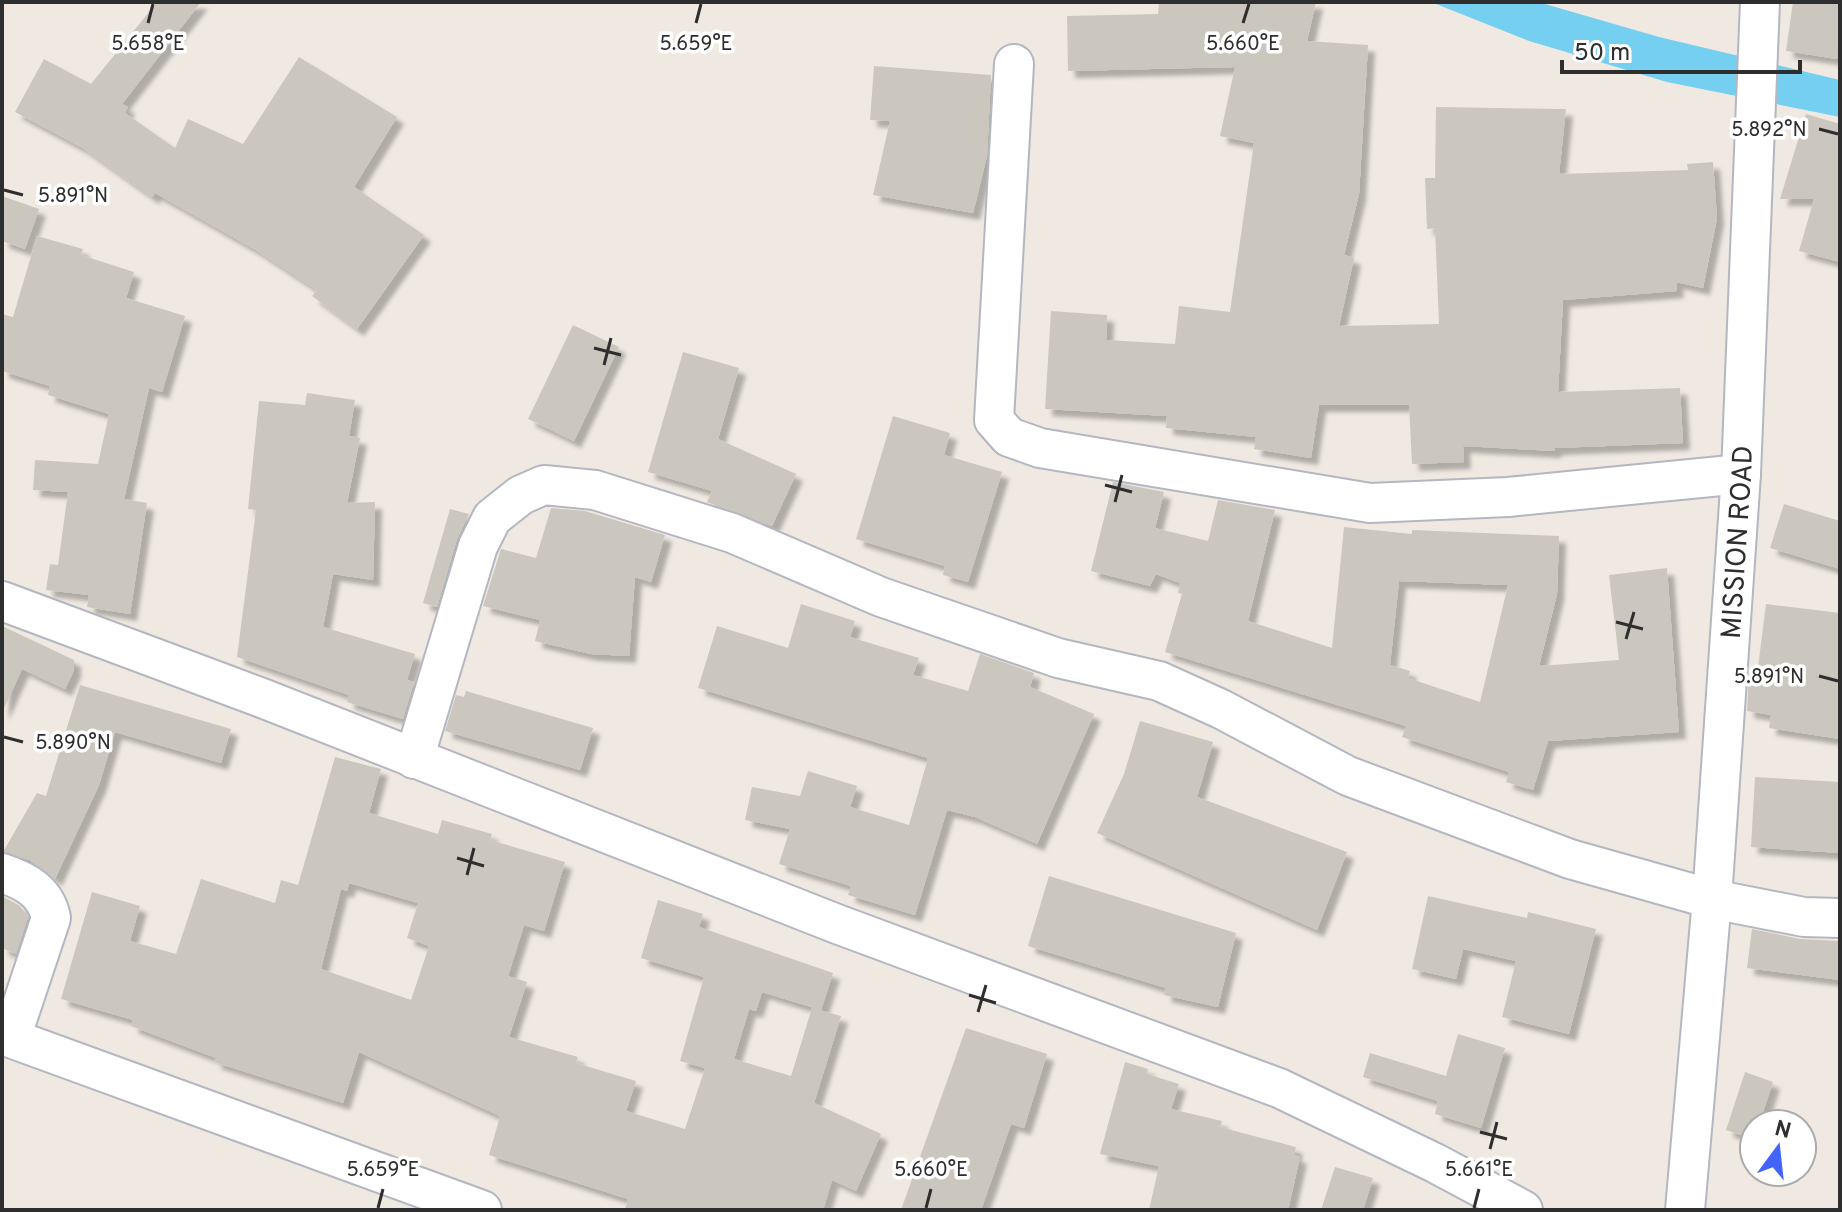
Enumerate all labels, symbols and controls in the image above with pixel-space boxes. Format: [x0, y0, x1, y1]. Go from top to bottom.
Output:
scale bar [1562, 24, 1800, 74]
text: 5.658°E [111, 32, 185, 58]
text: 5.659°E [659, 32, 733, 58]
text: 5.660°E [1206, 32, 1280, 58]
text: 50 m [1574, 39, 1630, 69]
text: 5.892°N [1731, 118, 1807, 144]
text: 5.891°N [38, 184, 108, 210]
street label: MISSION ROAD [1715, 445, 1763, 640]
text: 5.891°N [1734, 665, 1804, 691]
text: 5.890°N [35, 731, 111, 757]
north arrow [1738, 1108, 1818, 1188]
text: N [1771, 1116, 1794, 1146]
text: 5.659°E [346, 1158, 420, 1184]
text: 5.660°E [894, 1158, 968, 1184]
text: 5.661°E [1445, 1158, 1513, 1184]

